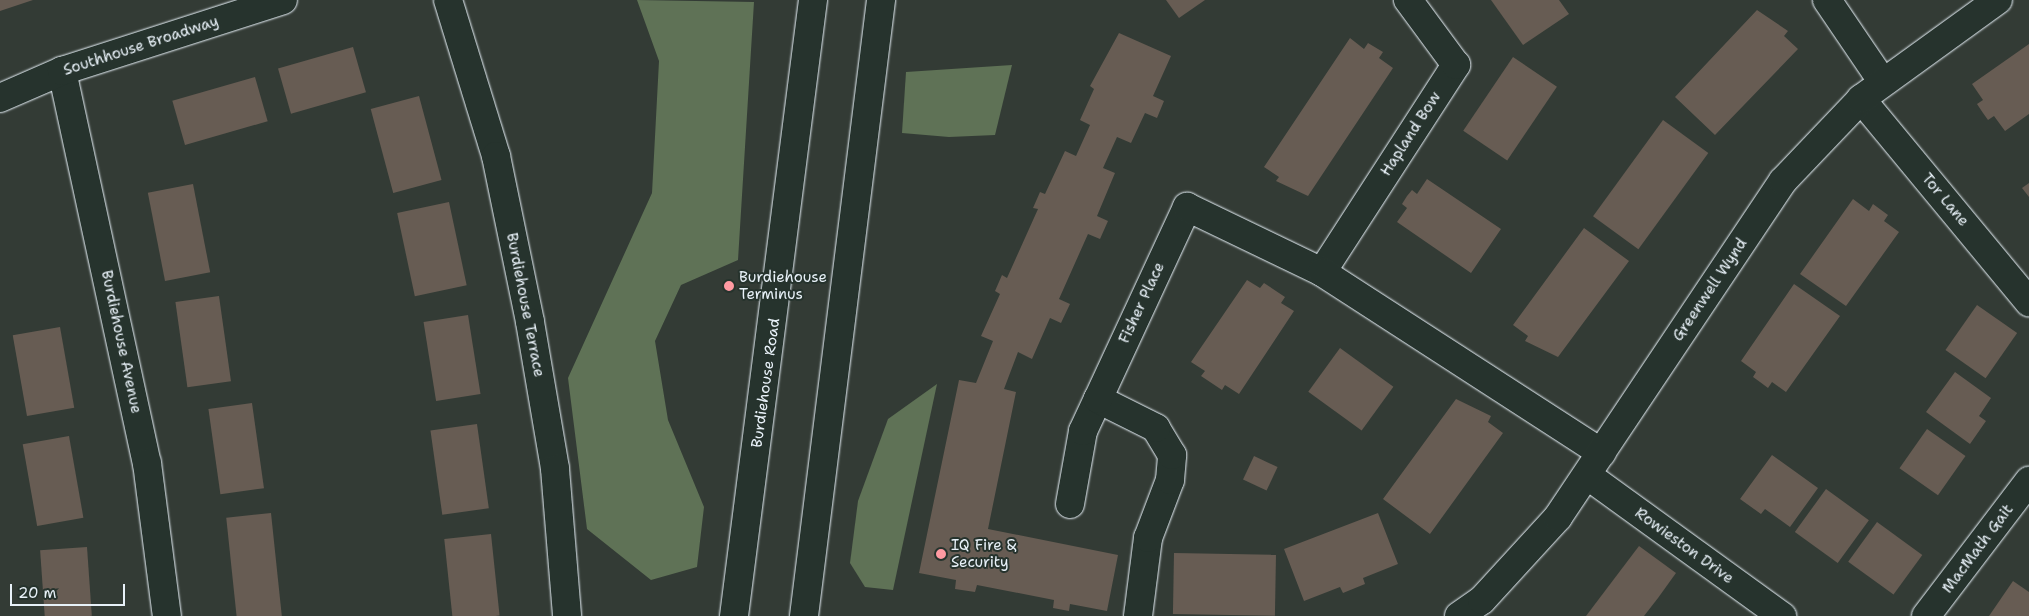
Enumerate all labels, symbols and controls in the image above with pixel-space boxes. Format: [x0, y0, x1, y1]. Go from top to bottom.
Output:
street label: Southhouse Broadway [61, 12, 221, 80]
street label: Hapland Bow [1377, 89, 1445, 179]
street label: Tor Lane [1918, 170, 1972, 230]
street label: Burdiehouse Terrace [502, 231, 548, 379]
street label: Greenwell Wynd [1669, 235, 1751, 345]
street label: Fisher Place [1115, 260, 1169, 346]
place label: Burdiehouse Terminus [739, 268, 827, 303]
street label: Burdiehouse Avenue [97, 269, 145, 415]
marker: Burdiehouse Terminus [723, 280, 735, 292]
street label: Burdiehouse Road [748, 317, 784, 449]
street label: MacMath Gait [1939, 501, 2017, 597]
street label: Rowieston Drive [1631, 504, 1737, 588]
place label: IQ Fire & Security [951, 536, 1016, 571]
marker: IQ Fire & Security [935, 548, 947, 560]
scale bar [12, 574, 128, 606]
text: 20 m [18, 583, 57, 603]

